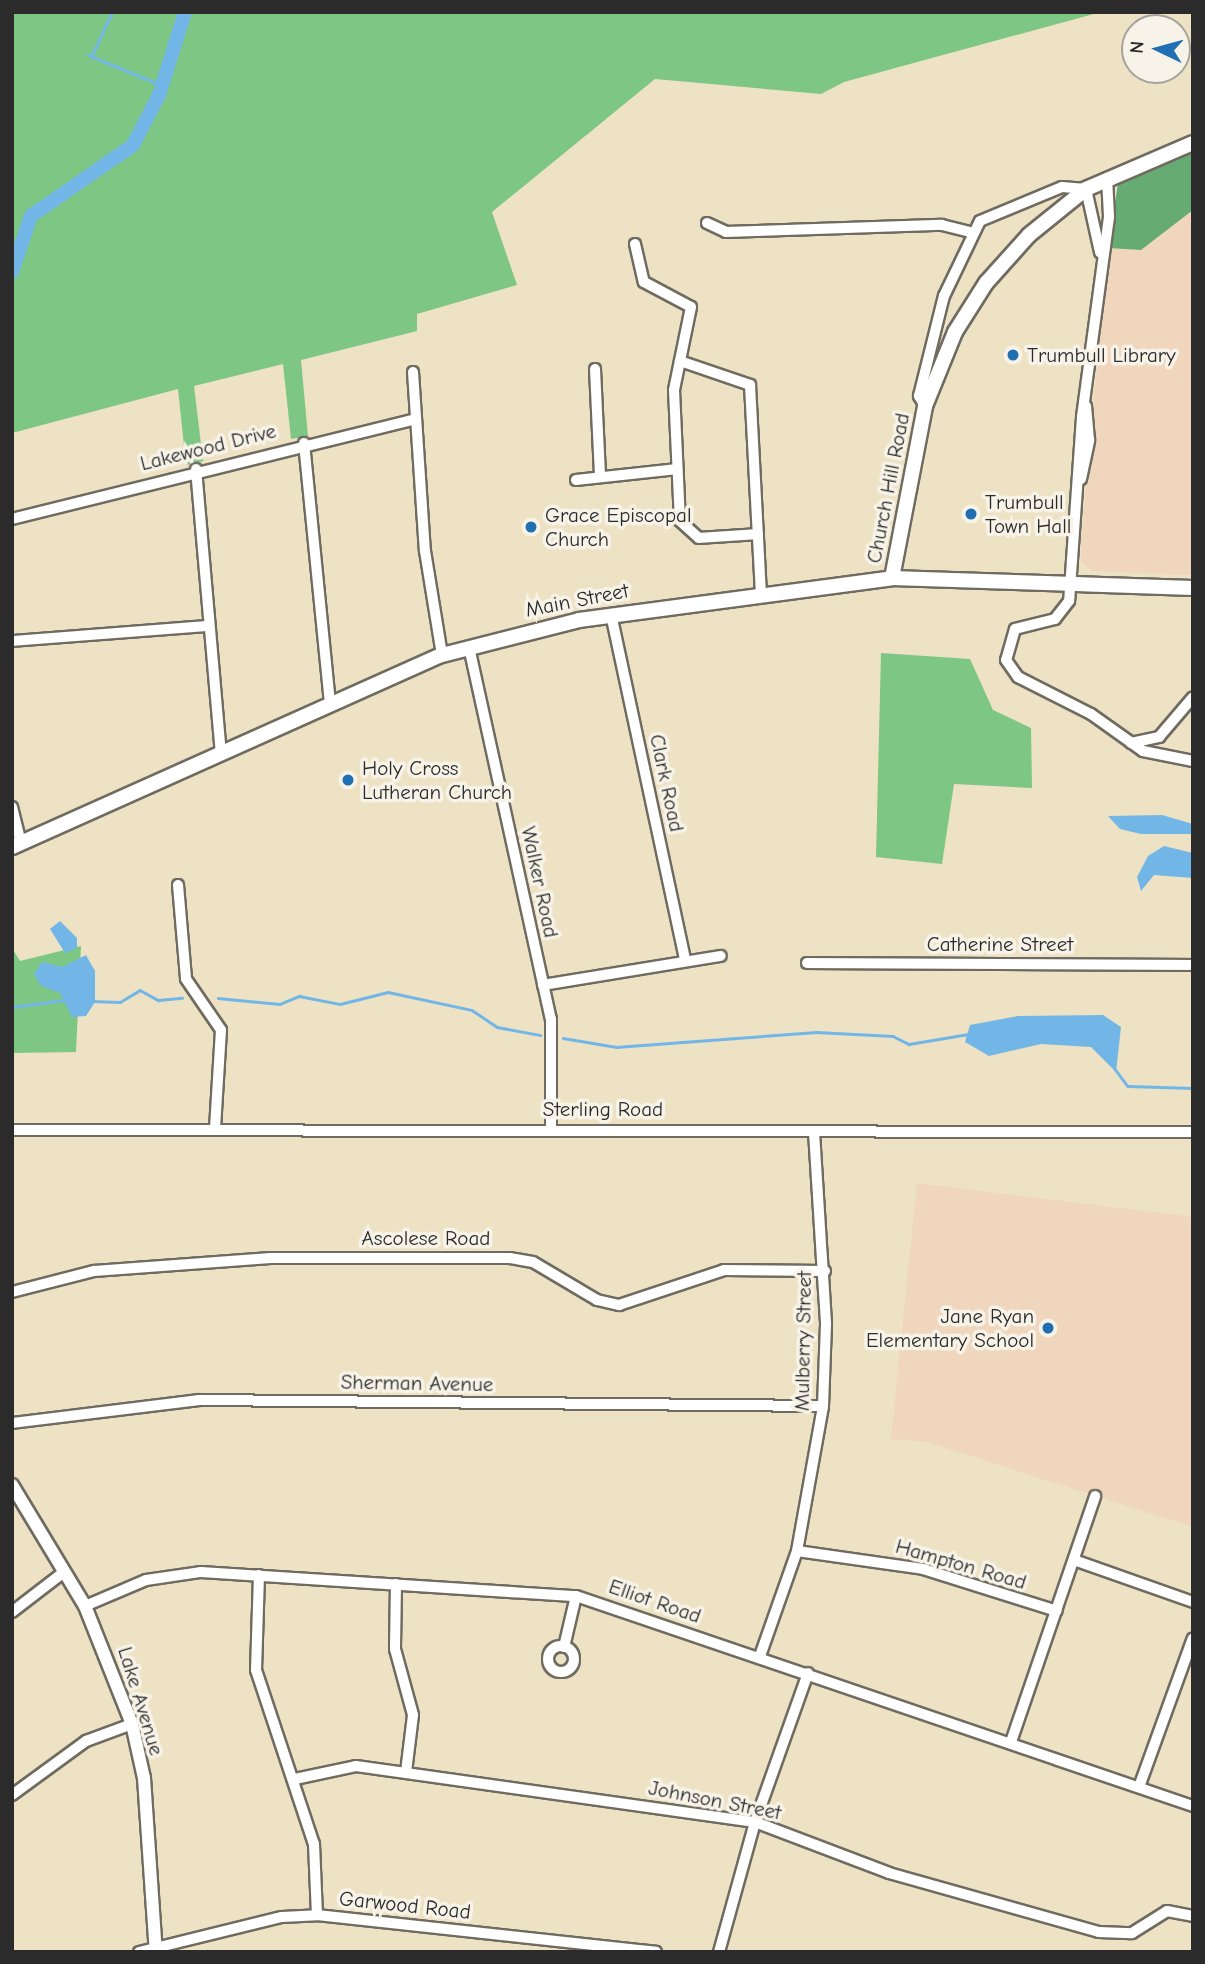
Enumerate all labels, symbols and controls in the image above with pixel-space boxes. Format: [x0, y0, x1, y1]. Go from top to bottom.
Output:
north arrow [1121, 14, 1191, 84]
text: N [1126, 40, 1149, 54]
place label: Trumbull Library [1027, 342, 1176, 368]
marker: Trumbull Library [1005, 347, 1021, 363]
street label: Church Hill Road [861, 411, 915, 565]
street label: Lakewood Drive [138, 418, 278, 476]
place label: Trumbull Town Hall [985, 489, 1071, 539]
place label: Grace Episcopal Church [545, 502, 692, 552]
marker: Trumbull Town Hall [963, 506, 979, 522]
marker: Grace Episcopal Church [523, 519, 539, 535]
street label: Main Street [523, 578, 631, 622]
street label: Clark Road [644, 732, 690, 834]
place label: Holy Cross Lutheran Church [362, 755, 512, 805]
marker: Holy Cross Lutheran Church [340, 772, 356, 788]
street label: Walker Road [516, 824, 564, 940]
street label: Catherine Street [927, 931, 1073, 957]
street label: Sterling Road [543, 1096, 663, 1122]
street label: Ascolese Road [362, 1225, 490, 1251]
street label: Mulberry Street [789, 1271, 817, 1411]
place label: Jane Ryan Elementary School [866, 1303, 1034, 1353]
marker: Jane Ryan Elementary School [1040, 1320, 1056, 1336]
street label: Sherman Avenue [341, 1369, 493, 1397]
street label: Hampton Road [893, 1533, 1029, 1595]
street label: Elliot Road [606, 1573, 704, 1629]
street label: Lake Avenue [113, 1644, 169, 1758]
street label: Johnson Street [647, 1775, 783, 1825]
street label: Garwood Road [338, 1886, 472, 1924]

